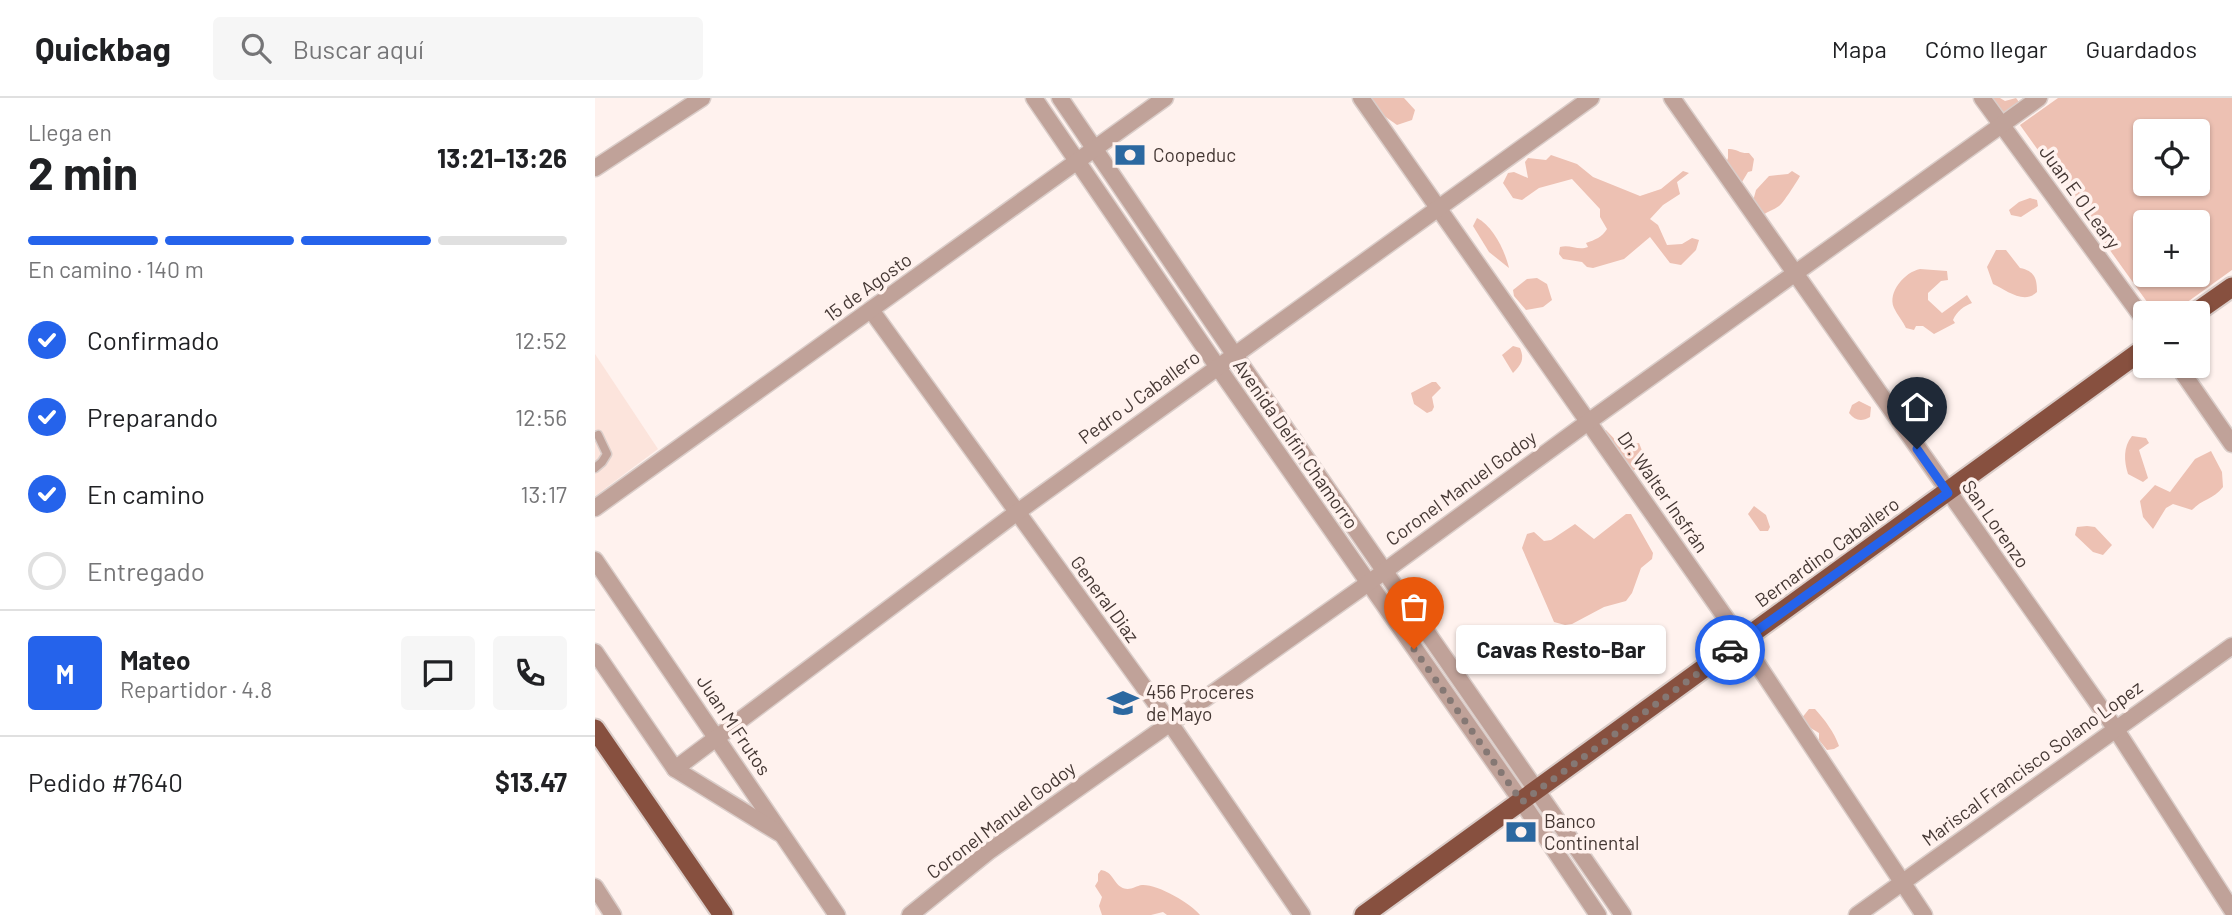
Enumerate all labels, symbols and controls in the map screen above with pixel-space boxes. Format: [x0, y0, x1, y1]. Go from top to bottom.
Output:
search box [213, 17, 703, 80]
text: Quickbag [35, 28, 171, 68]
icon: search [237, 29, 275, 67]
text: Buscar aquí [293, 33, 424, 64]
text: Mapa [1832, 34, 1887, 63]
text: Cómo llegar [1925, 34, 2047, 63]
text: Guardados [2085, 34, 2197, 63]
text: Llega en [28, 118, 112, 146]
map controls [2133, 119, 2210, 378]
button: locate [2133, 119, 2210, 196]
bank icon: Coopeduc [1113, 138, 1147, 172]
street label: Juan E O Leary [2035, 140, 2126, 253]
text: 13:21–13:26 [437, 142, 567, 173]
place label: Coopeduc [1153, 143, 1236, 166]
text: 2 min [28, 144, 138, 199]
button: + [2133, 210, 2210, 287]
street label: 15 de Agosto [820, 247, 916, 326]
text: En camino · 140 m [28, 255, 204, 283]
button: − [2133, 301, 2210, 378]
icon: check [28, 321, 66, 359]
text: Confirmado [87, 324, 219, 355]
text: 12:52 [515, 326, 567, 354]
street label: Pedro J Caballero [1074, 345, 1204, 448]
street label: Avenida Delfin Chamorro [1229, 354, 1364, 533]
pin [1887, 377, 1947, 449]
icon: home [1898, 388, 1936, 426]
icon: check [28, 398, 66, 436]
text: Preparando [87, 401, 218, 432]
text: 12:56 [515, 403, 567, 431]
street label: Coronel Manuel Godoy [1381, 425, 1541, 550]
street label: Dr. Walter Insfrán [1613, 427, 1714, 557]
icon: check [28, 475, 66, 513]
street label: San Lorenzo [1958, 475, 2035, 572]
text: En camino [87, 478, 205, 509]
text: 13:17 [520, 480, 567, 508]
street label: Bernardino Caballero [1750, 492, 1903, 612]
street label: General Diaz [1066, 551, 1145, 647]
text: Entregado [87, 555, 205, 586]
pin [1384, 577, 1444, 649]
icon: bag [1395, 588, 1433, 626]
courier [1695, 615, 1765, 685]
callout: Cavas Resto-Bar [1456, 624, 1666, 674]
icon: car [1711, 631, 1749, 669]
text: Cavas Resto-Bar [1476, 635, 1646, 663]
button: chat [401, 636, 475, 710]
button: phone [493, 636, 567, 710]
text: Mateo [120, 644, 190, 675]
text: M [56, 658, 74, 689]
street label: Juan M Frutos [692, 670, 776, 779]
text: Repartidor · 4.8 [120, 675, 272, 703]
street label: Mariscal Francisco Solano Lopez [1917, 675, 2146, 850]
place label: 456 Proceres de Mayo [1146, 680, 1254, 725]
school or university icon: 456 Proceres de Mayo [1106, 686, 1140, 720]
street label: Coronel Manuel Godoy [922, 756, 1080, 883]
text: Pedido #7640 [28, 766, 183, 797]
text: $13.47 [495, 766, 567, 797]
place label: Banco Continental [1544, 809, 1639, 854]
bank icon: Banco Continental [1504, 815, 1538, 849]

